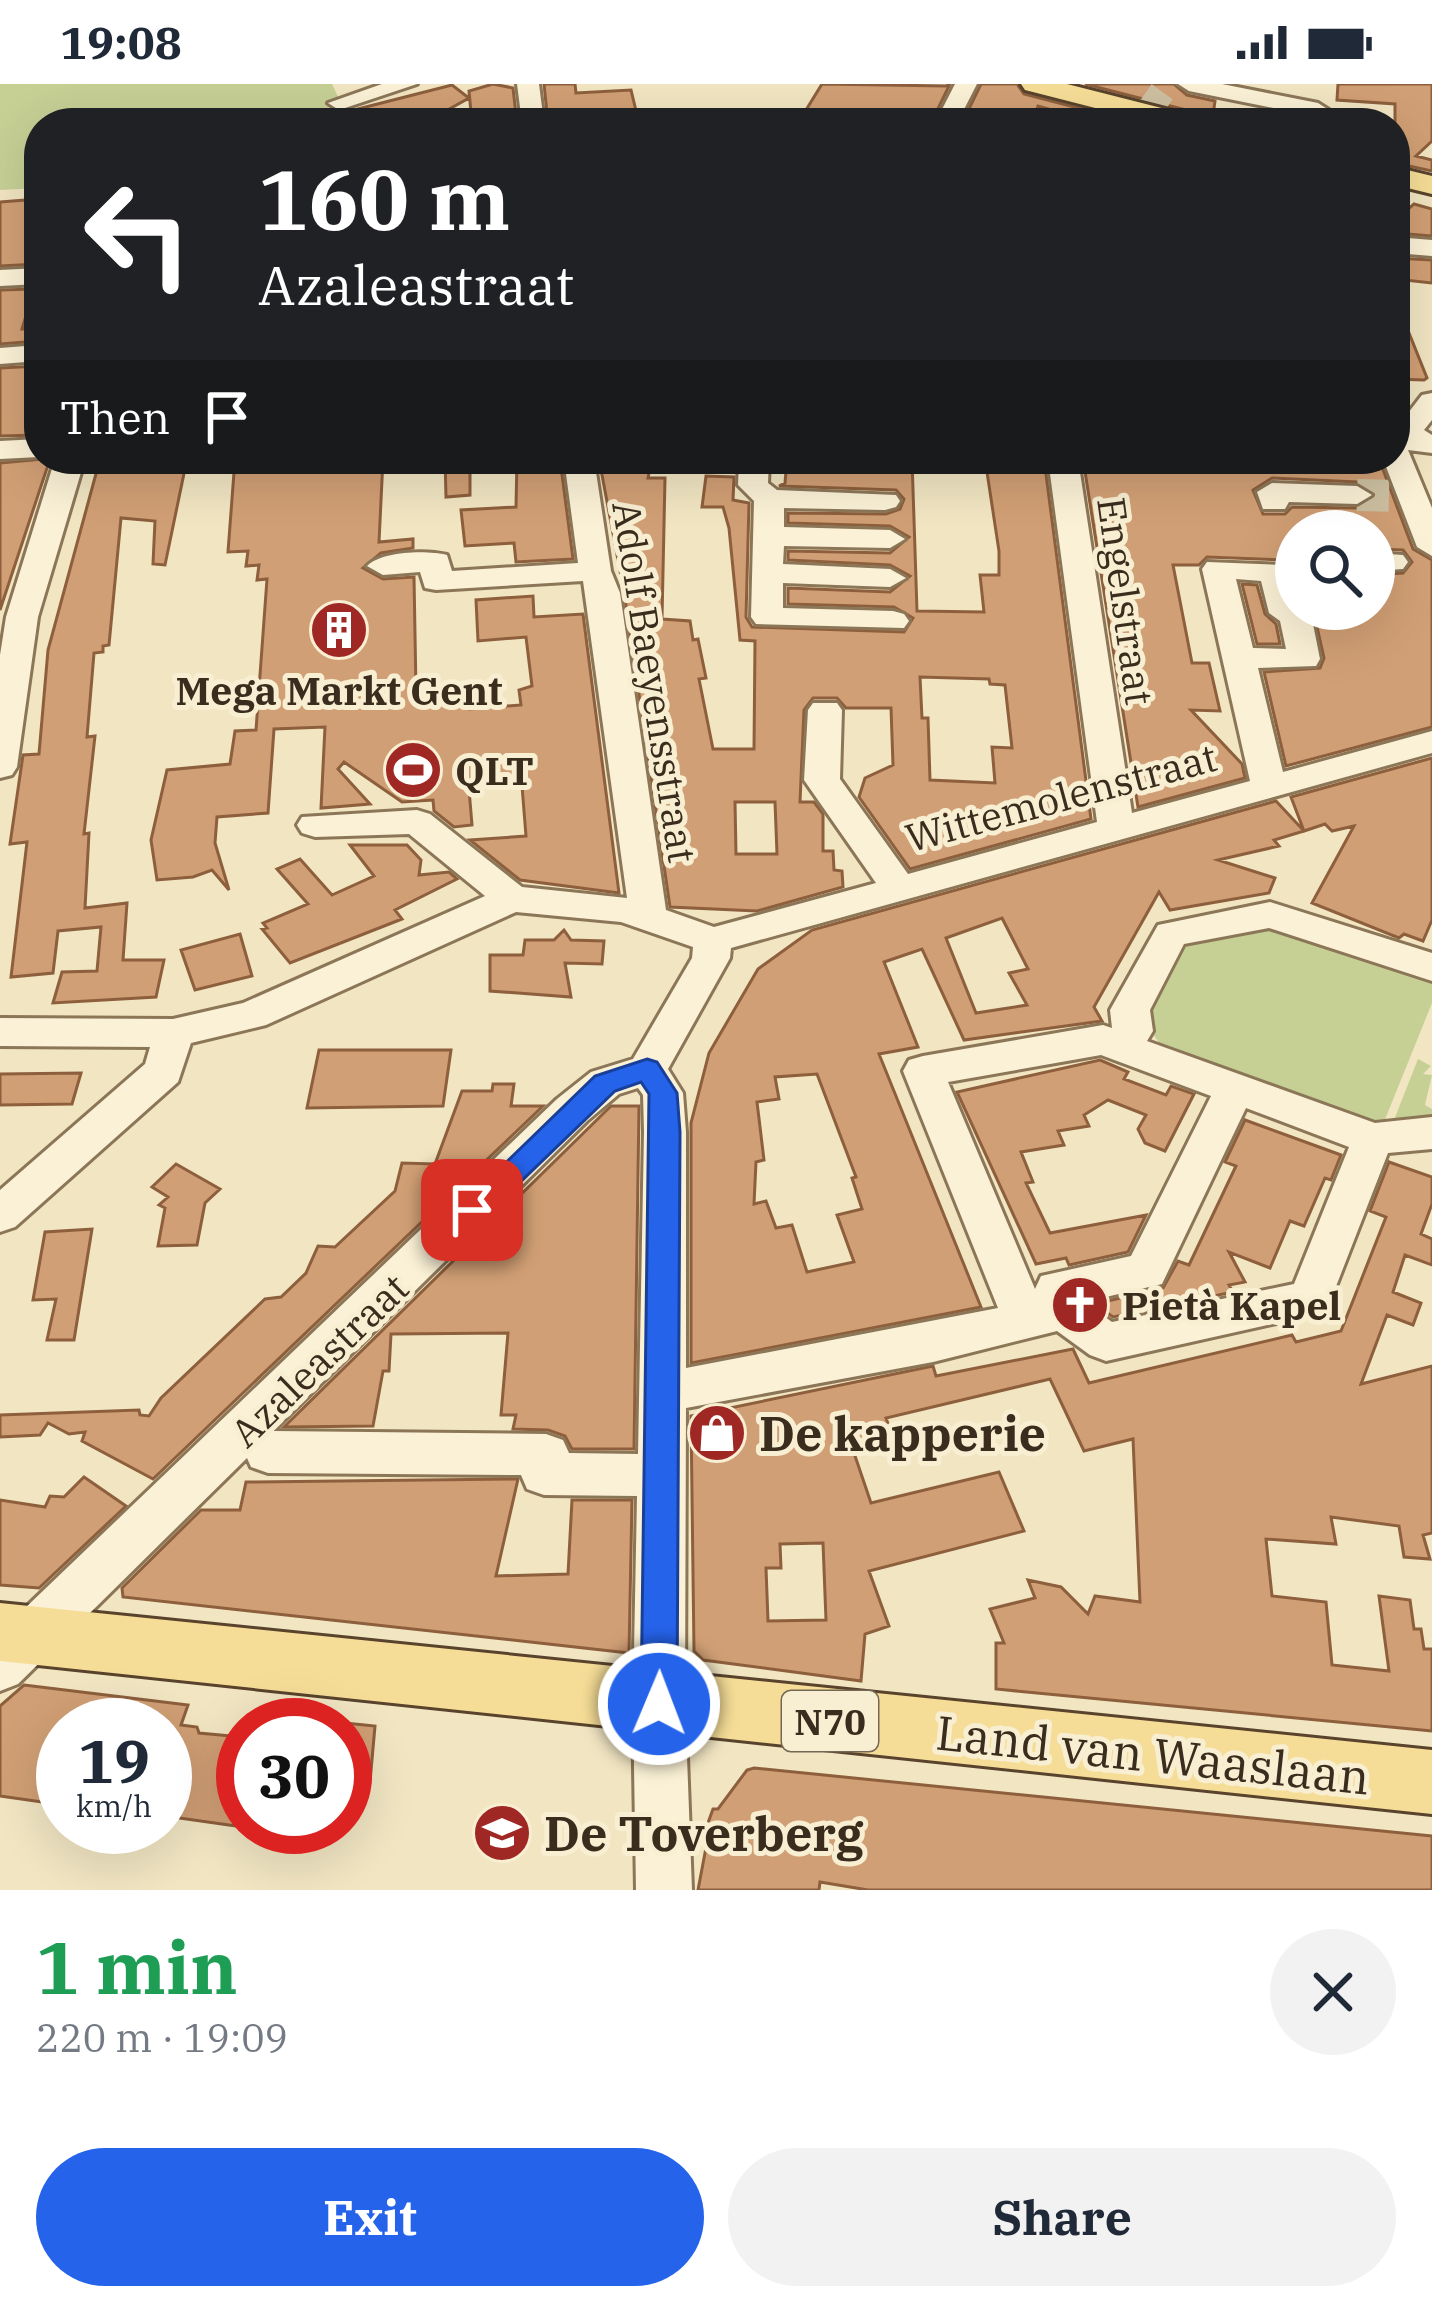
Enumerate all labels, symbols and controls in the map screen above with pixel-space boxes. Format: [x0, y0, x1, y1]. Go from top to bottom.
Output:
text: 19:08 [60, 13, 182, 71]
text: 160 m [258, 144, 510, 253]
icon: left [60, 156, 216, 312]
text: Azaleastraat [258, 250, 574, 320]
icon: arrive [194, 384, 260, 450]
text: Then [60, 388, 170, 446]
street label: Engelstraat [1086, 494, 1166, 708]
street label: Adolf Baeyensstraat [601, 498, 709, 866]
map controls [1275, 510, 1395, 630]
button: search [1275, 510, 1395, 630]
building icon: Mega Markt Gent [308, 599, 370, 661]
place label: Mega Markt Gent [175, 665, 503, 716]
street label: Wittemolenstraat [900, 731, 1222, 863]
sports icon: QLT [382, 739, 444, 801]
place label: QLT [455, 745, 534, 796]
pin [421, 1159, 523, 1261]
icon: arrive [439, 1177, 505, 1243]
street label: Azaleastraat [219, 1262, 419, 1458]
church icon: Pietà Kapel [1049, 1274, 1111, 1336]
place label: Pietà Kapel [1122, 1280, 1341, 1331]
shop icon: De kapperie [686, 1402, 748, 1464]
place label: De kapperie [759, 1402, 1046, 1464]
position arrow [596, 1641, 722, 1767]
road number: N70 [782, 1691, 878, 1751]
speed limit sign: 30 [216, 1698, 372, 1854]
street label: Land van Waaslaan [933, 1700, 1373, 1808]
text: 19 [78, 1721, 150, 1800]
text: km/h [76, 1786, 152, 1825]
school or university icon: De Toverberg [471, 1802, 533, 1864]
place label: De Toverberg [544, 1802, 864, 1864]
text: 1 min [36, 1920, 238, 2014]
button: close [1270, 1929, 1396, 2055]
text: 220 m · 19:09 [36, 2012, 288, 2063]
button: Exit [36, 2148, 704, 2286]
button: Share [728, 2148, 1396, 2286]

